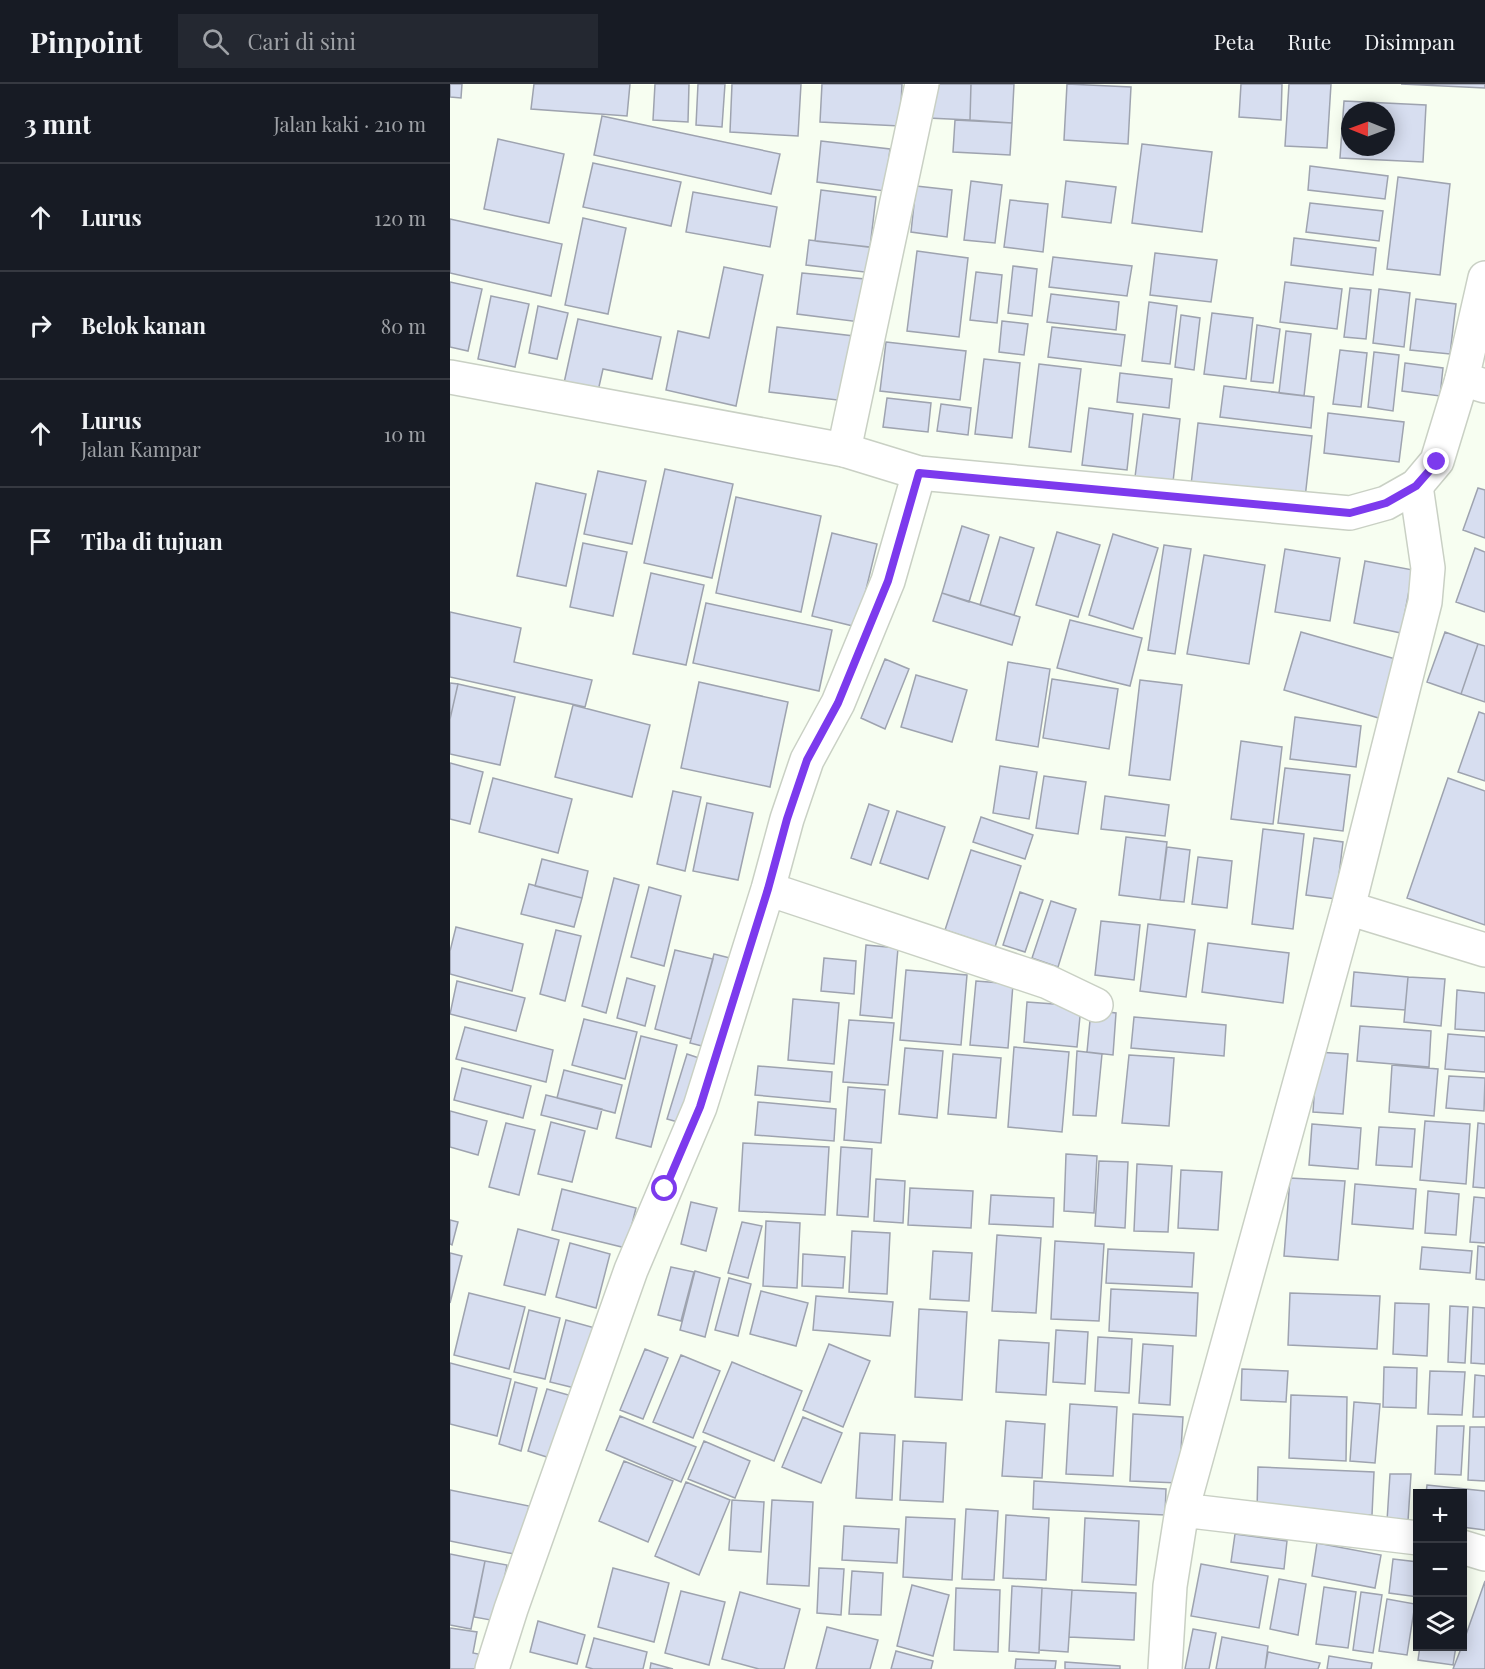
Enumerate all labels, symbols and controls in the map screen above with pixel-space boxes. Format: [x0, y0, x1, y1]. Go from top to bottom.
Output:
search box [178, 14, 598, 68]
text: Pinpoint [30, 23, 142, 60]
icon: search [199, 25, 232, 58]
text: Cari di sini [247, 26, 356, 56]
text: Peta [1214, 27, 1254, 55]
text: Rute [1287, 27, 1331, 55]
text: Disimpan [1364, 27, 1455, 55]
north arrow [1341, 102, 1395, 156]
text: 3 mnt [24, 106, 91, 141]
text: Jalan kaki · 210 m [273, 110, 426, 137]
icon: ahead [24, 201, 57, 234]
text: Lurus [81, 202, 142, 232]
text: 120 m [374, 204, 426, 231]
icon: right [24, 309, 57, 342]
text: Belok kanan [81, 310, 206, 340]
text: 80 m [381, 312, 426, 339]
text: Lurus [81, 405, 142, 435]
icon: ahead [24, 417, 57, 450]
text: 10 m [384, 420, 426, 447]
text: Jalan Kampar [81, 435, 201, 462]
route end [1423, 448, 1449, 474]
icon: arrive [24, 525, 57, 558]
text: Tiba di tujuan [81, 526, 223, 556]
route start [651, 1175, 677, 1201]
map controls [1413, 1489, 1467, 1651]
button: + [1413, 1489, 1467, 1543]
button: − [1413, 1543, 1467, 1597]
button: layers [1413, 1597, 1467, 1651]

